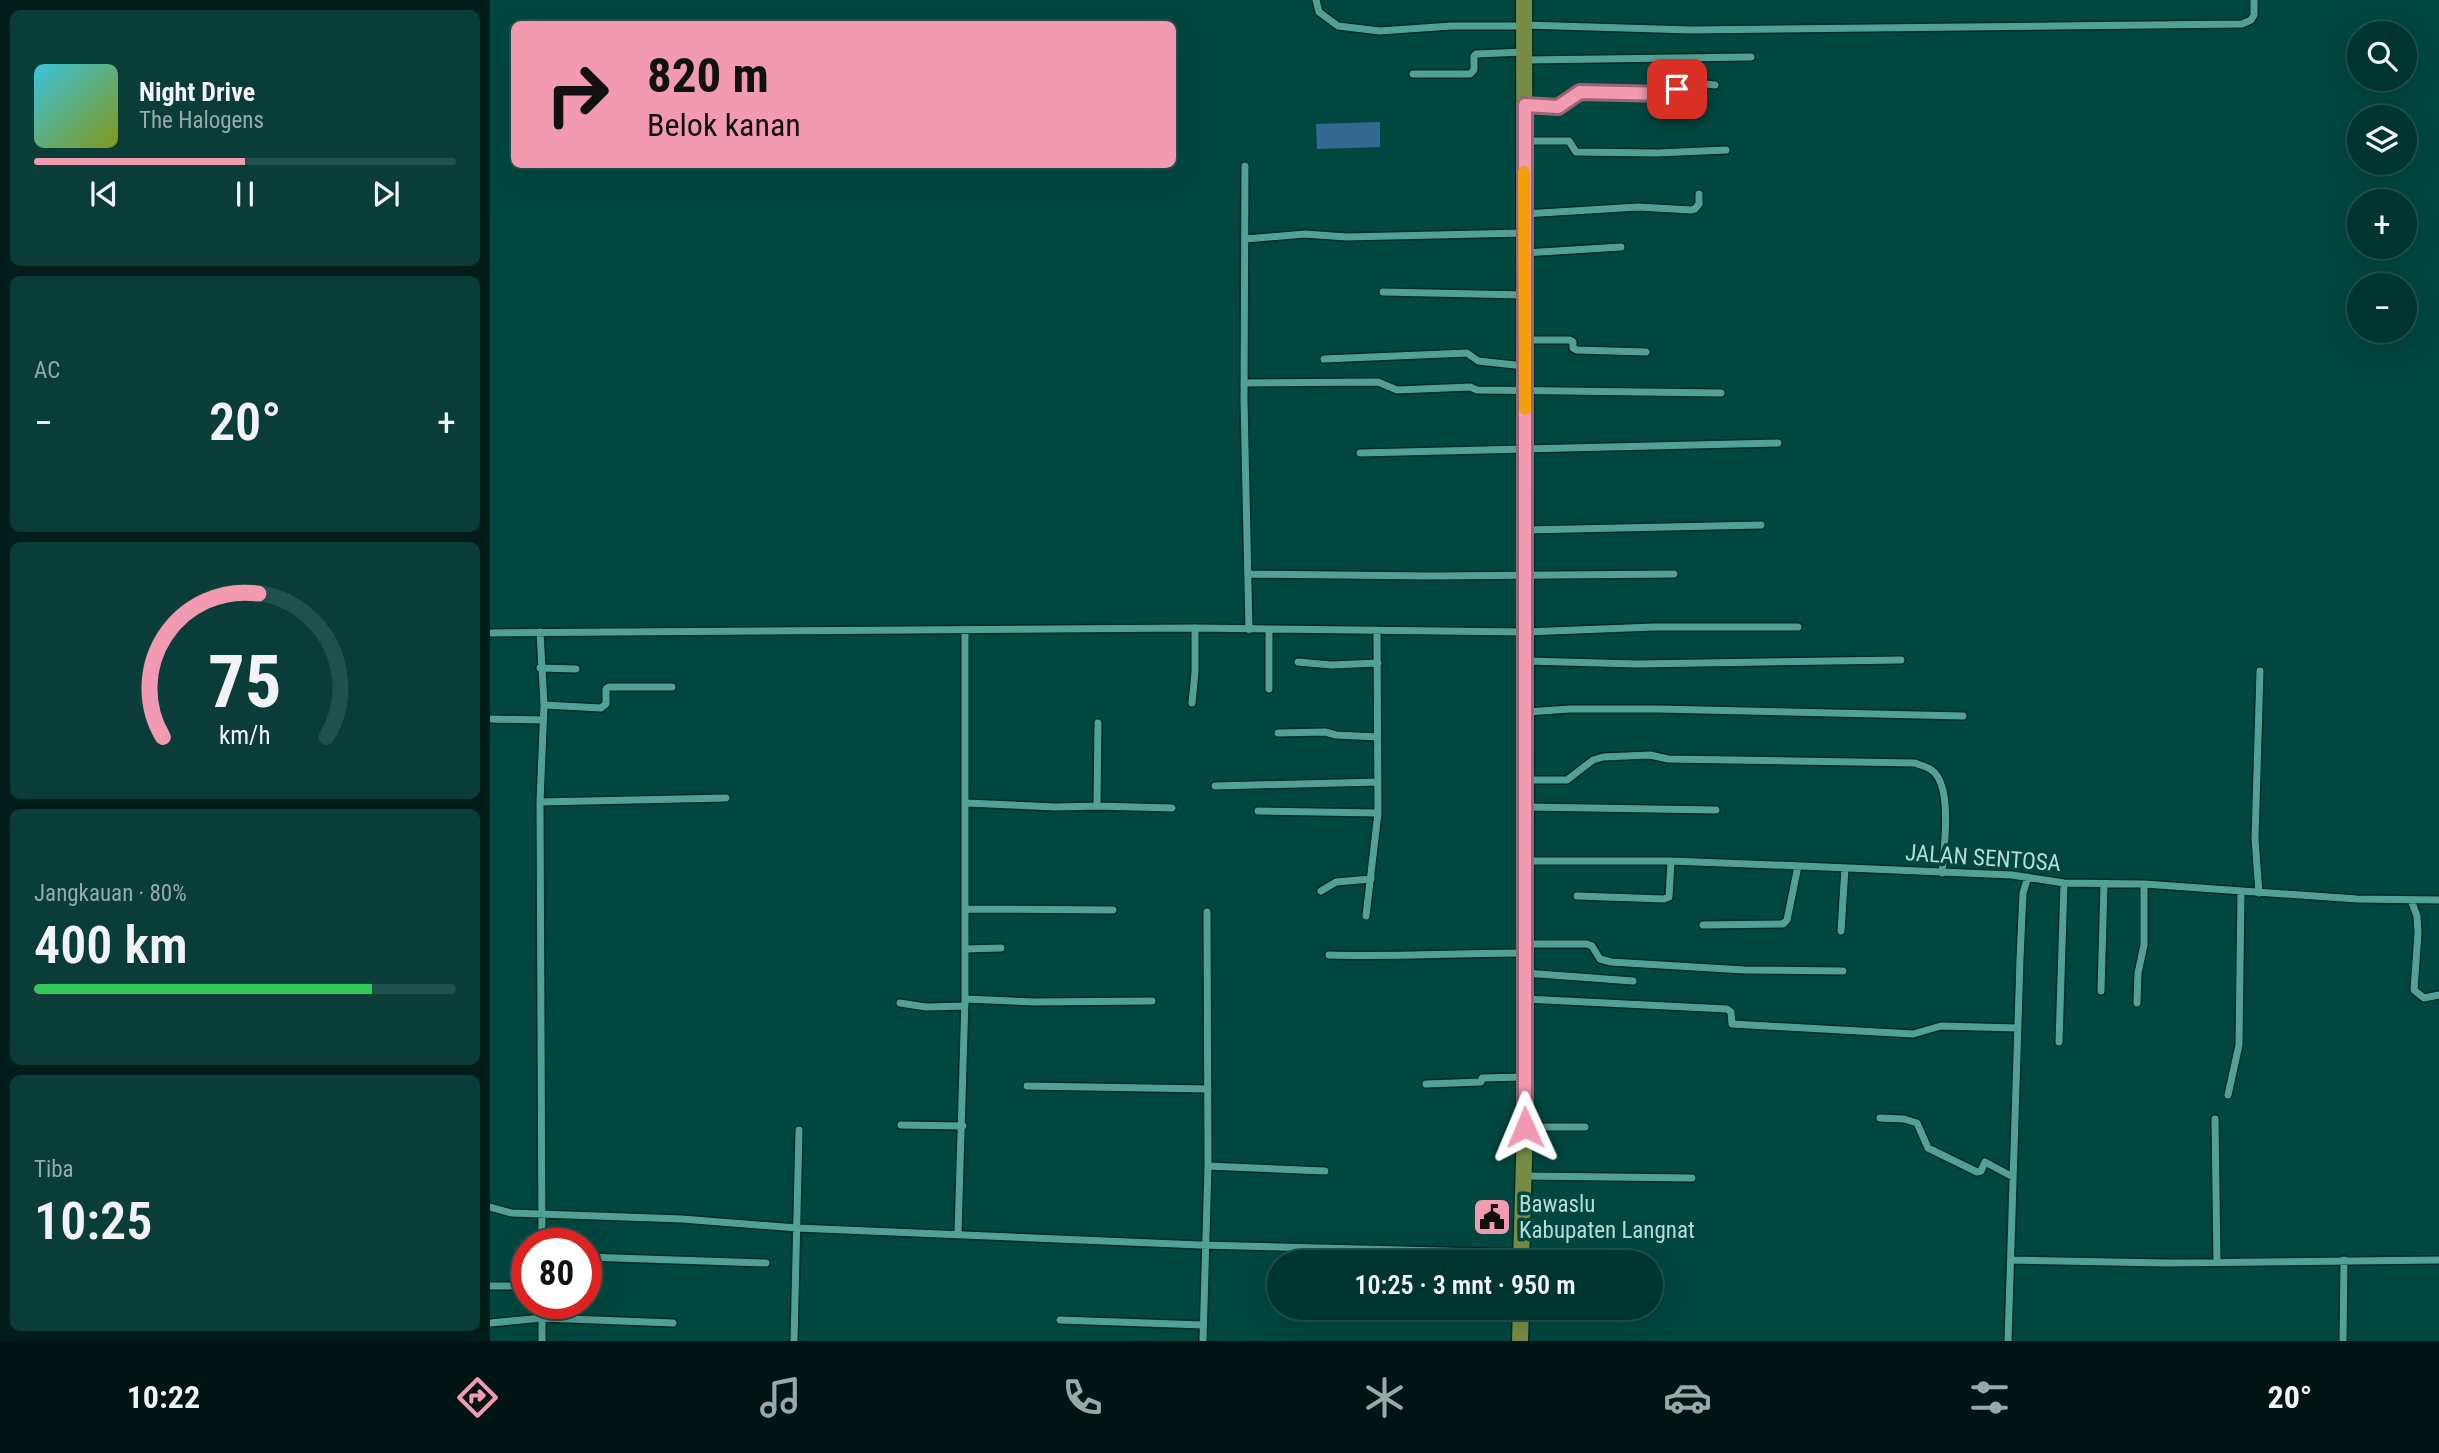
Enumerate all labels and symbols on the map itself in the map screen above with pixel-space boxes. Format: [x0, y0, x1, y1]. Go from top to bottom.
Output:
pin [1647, 59, 1707, 119]
street label: JALAN SENTOSA [1904, 839, 2062, 877]
position arrow [1488, 1090, 1562, 1164]
place label: Bawaslu Kabupaten Langnat [1519, 1191, 1695, 1244]
public building icon: Bawaslu Kabupaten Langnat [1471, 1196, 1513, 1238]
speed limit sign: 80 [511, 1228, 602, 1319]

